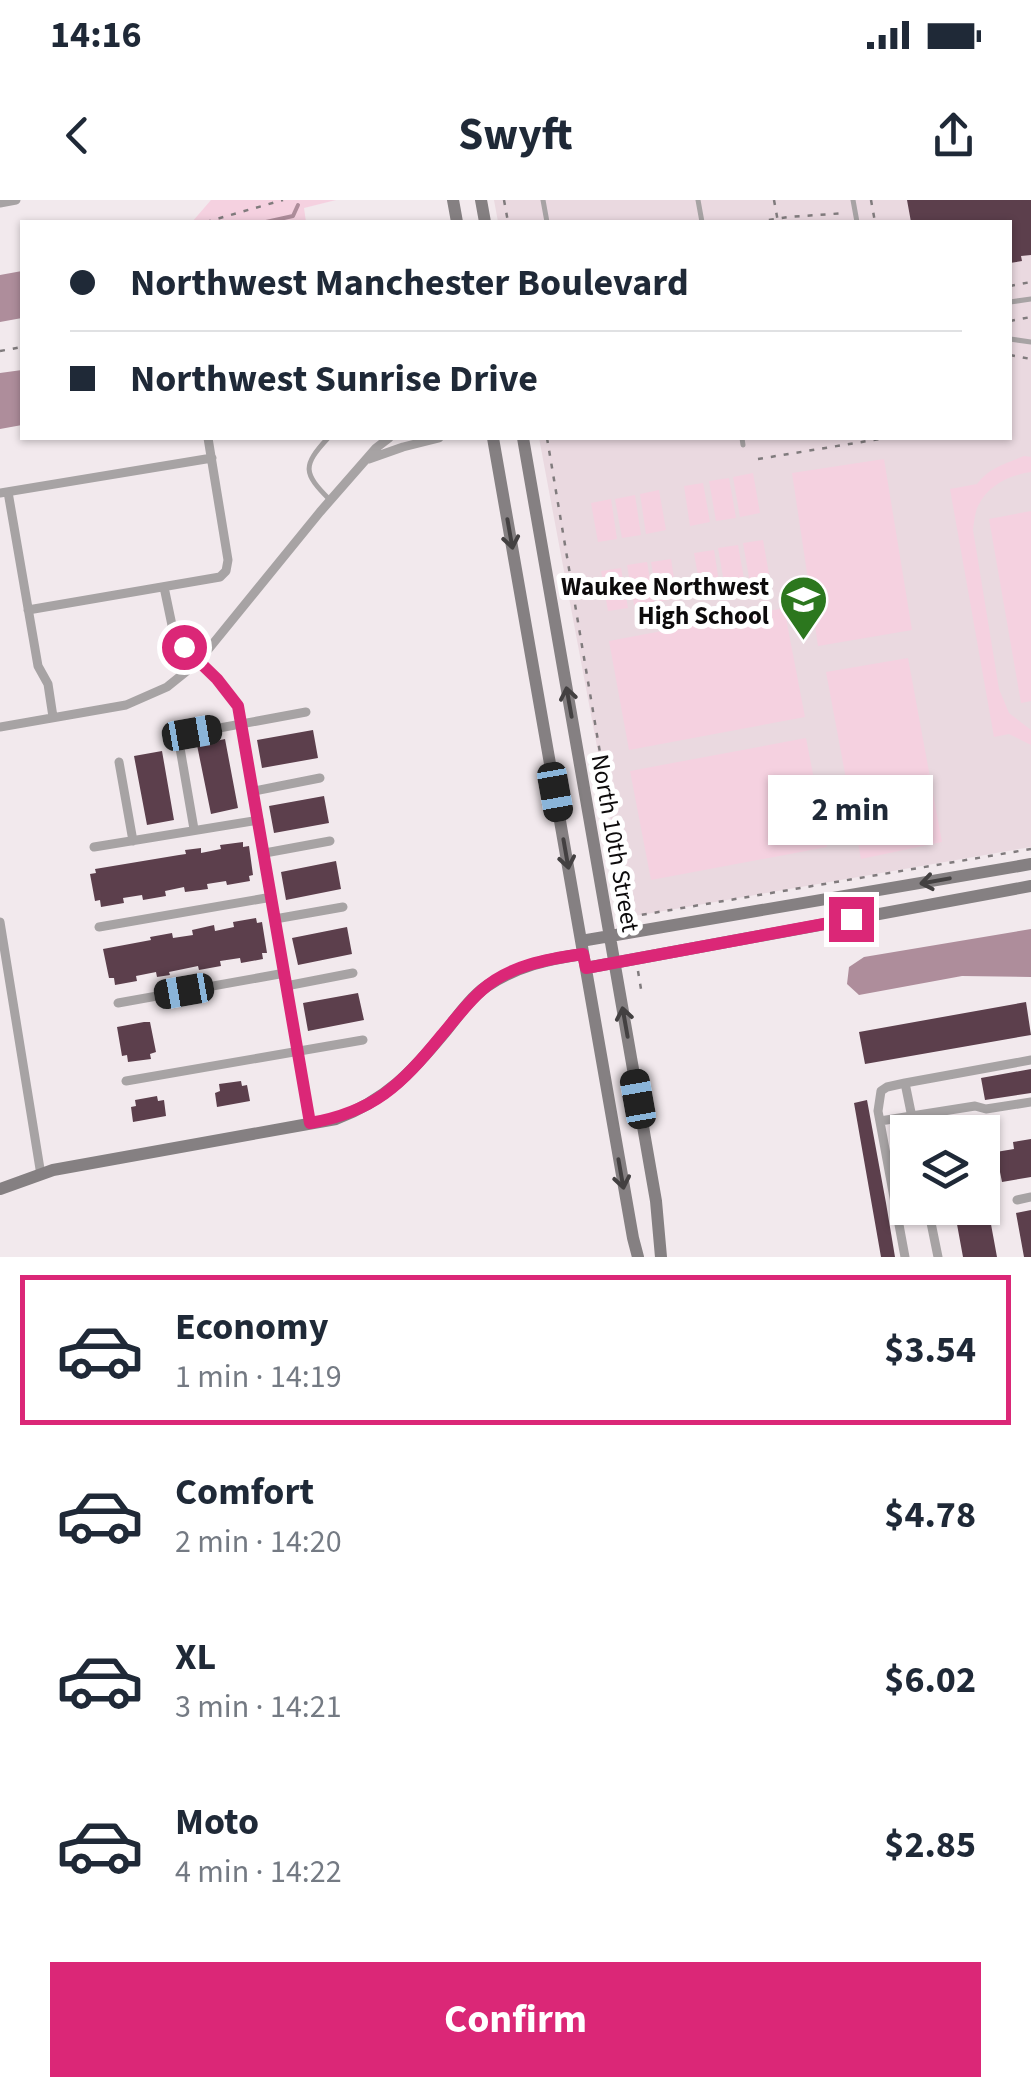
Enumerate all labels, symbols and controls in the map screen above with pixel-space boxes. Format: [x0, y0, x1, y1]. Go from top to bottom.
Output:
text: 14:16 [50, 8, 142, 62]
text: Swyft [458, 103, 573, 167]
icon: back [50, 108, 105, 163]
icon: share [926, 108, 981, 163]
text: Northwest Manchester Boulevard [130, 256, 689, 310]
text: Northwest Sunrise Drive [130, 352, 538, 406]
one-way arrow [501, 517, 520, 549]
place label: Waukee Northwest High School [561, 569, 769, 634]
school or university icon: Waukee Northwest High School [778, 574, 830, 642]
route start [162, 625, 207, 670]
one-way arrow [559, 687, 578, 719]
car [160, 713, 224, 753]
street label: North 10th Street [582, 751, 648, 935]
car [535, 760, 575, 824]
callout: 2 min [768, 774, 934, 844]
text: 2 min [812, 787, 889, 833]
one-way arrow [557, 837, 576, 870]
one-way arrow [919, 872, 952, 891]
route end [829, 897, 874, 942]
car [152, 971, 216, 1011]
one-way arrow [615, 1007, 634, 1039]
car [618, 1067, 658, 1131]
map controls [890, 1115, 1000, 1225]
button: layers [890, 1115, 1000, 1225]
one-way arrow [612, 1157, 631, 1190]
text: Economy [175, 1300, 328, 1354]
icon: car [55, 1305, 145, 1395]
text: $3.54 [884, 1323, 976, 1377]
text: 1 min · 14:19 [175, 1354, 342, 1400]
text: Comfort [175, 1465, 314, 1519]
icon: car [55, 1470, 145, 1560]
text: $4.78 [884, 1488, 976, 1542]
text: 2 min · 14:20 [175, 1519, 342, 1565]
text: XL [175, 1630, 216, 1684]
icon: car [55, 1635, 145, 1725]
text: $6.02 [884, 1653, 976, 1707]
text: 3 min · 14:21 [175, 1684, 342, 1730]
text: Moto [175, 1795, 259, 1849]
icon: car [55, 1800, 145, 1890]
text: $2.85 [884, 1818, 976, 1872]
text: 4 min · 14:22 [175, 1849, 342, 1895]
button: Confirm [50, 1962, 981, 2077]

